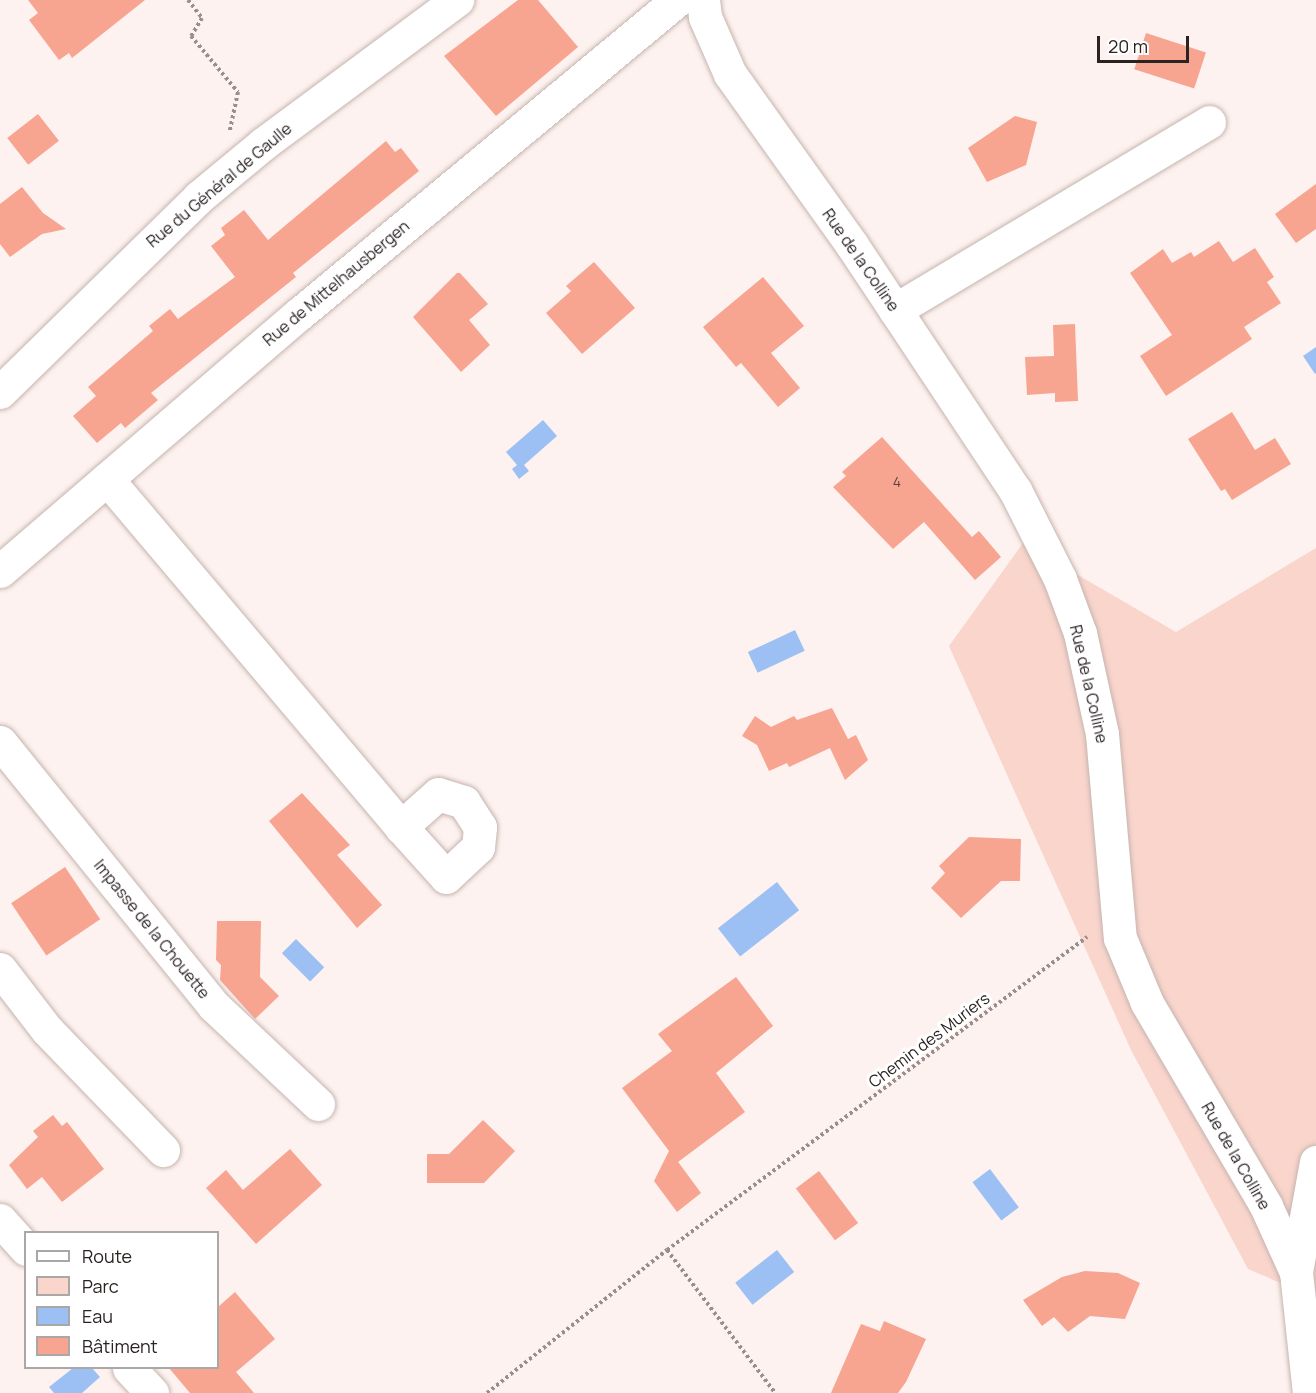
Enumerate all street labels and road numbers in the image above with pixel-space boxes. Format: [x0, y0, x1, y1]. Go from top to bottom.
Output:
street label: Rue du Général de Gaulle [143, 119, 295, 251]
street label: Rue de la Colline [818, 205, 904, 315]
street label: Rue de Mittelhausbergen [259, 216, 413, 350]
street label: Rue de la Colline [1066, 623, 1112, 745]
street label: Impasse de la Chouette [90, 856, 214, 1002]
street label: Chemin des Muriers [865, 988, 993, 1092]
street label: Rue de la Colline [1197, 1099, 1275, 1213]

